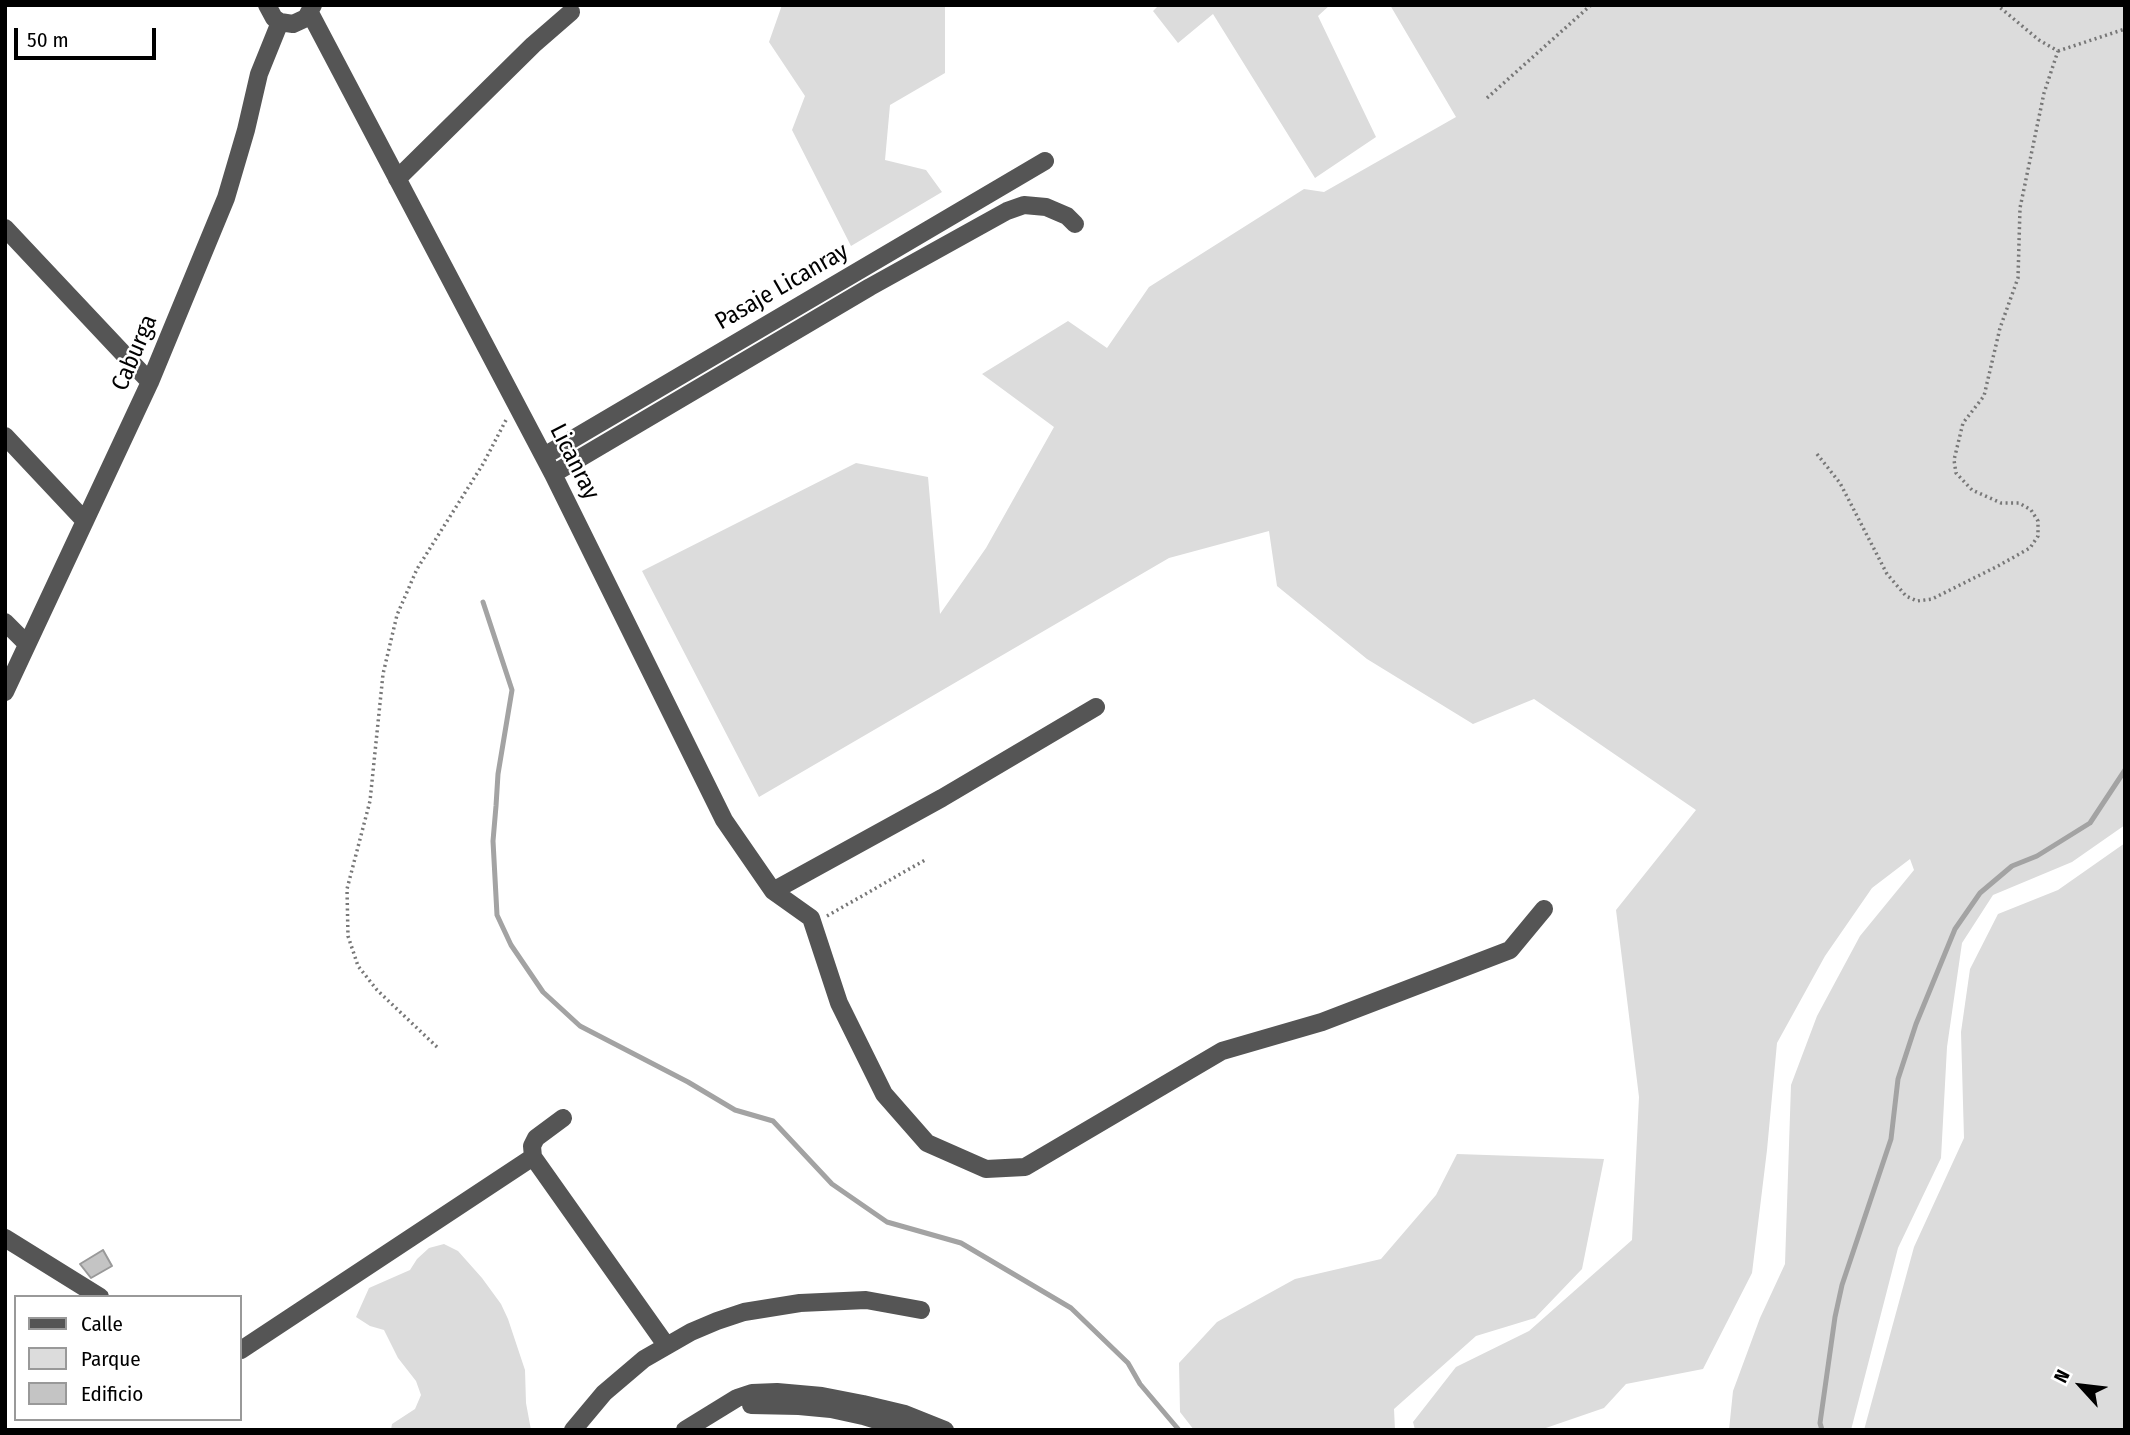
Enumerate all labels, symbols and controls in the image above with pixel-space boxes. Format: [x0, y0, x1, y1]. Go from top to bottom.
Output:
scale bar [18, 14, 159, 58]
text: 50 m [27, 27, 69, 53]
street label: Pasaje Licanray [710, 237, 854, 337]
street label: Caburga [106, 311, 164, 395]
street label: Licanray [543, 419, 605, 505]
legend [14, 1295, 242, 1421]
text: Calle [81, 1311, 123, 1337]
text: Parque [81, 1346, 141, 1372]
north arrow [2046, 1351, 2116, 1421]
text: N [2049, 1366, 2075, 1387]
text: Edificio [81, 1381, 143, 1407]

